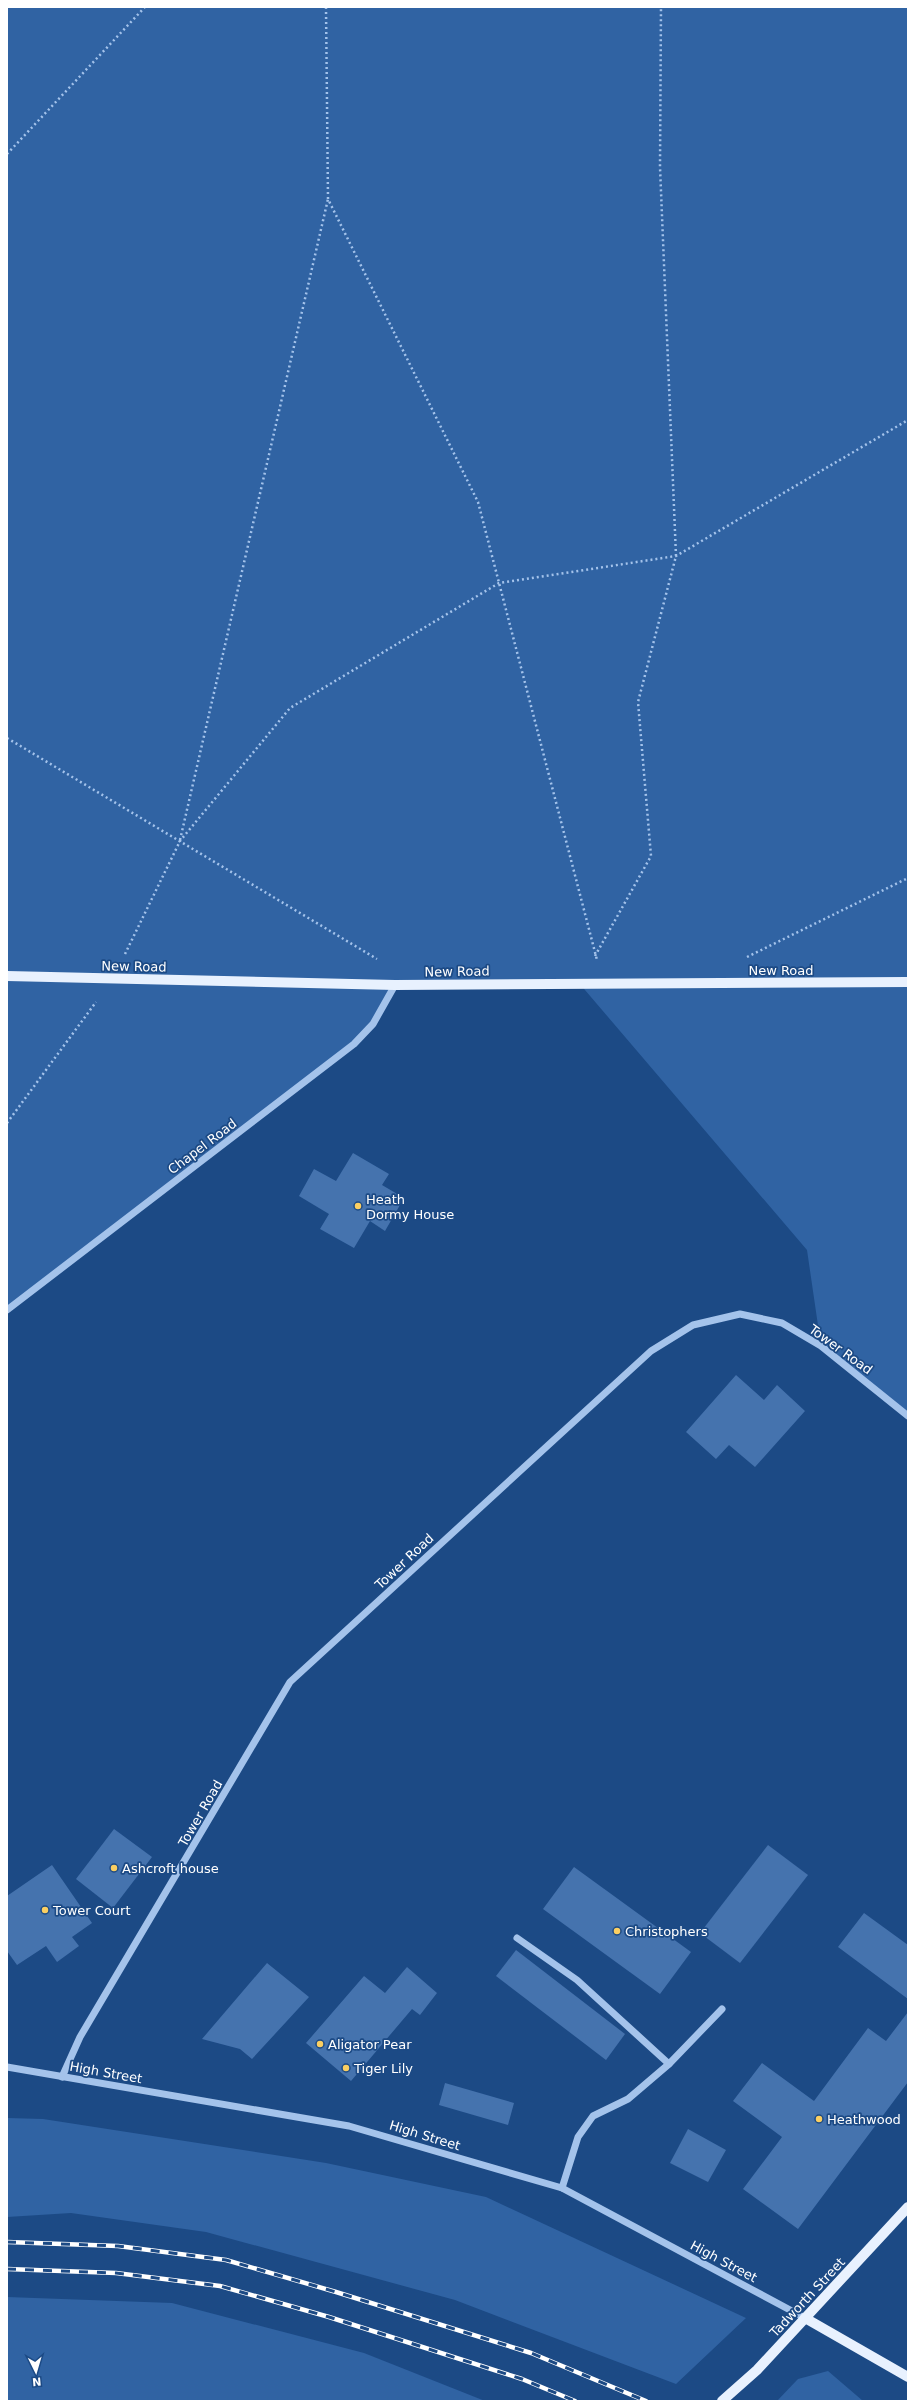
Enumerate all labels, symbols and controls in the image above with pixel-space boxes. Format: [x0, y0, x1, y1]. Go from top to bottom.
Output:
street label: New Road [101, 958, 167, 975]
street label: New Road [424, 963, 490, 980]
street label: New Road [748, 963, 814, 978]
street label: Chapel Road [165, 1116, 240, 1177]
place label: Heath Dormy House [366, 1192, 454, 1222]
marker: Heath Dormy House [353, 1201, 363, 1211]
street label: Tower Road [805, 1321, 875, 1377]
street label: Tower Road [371, 1531, 437, 1593]
street label: Tower Road [175, 1777, 226, 1850]
place label: Ashcroft house [122, 1861, 219, 1876]
marker: Ashcroft house [109, 1863, 119, 1873]
place label: Tower Court [52, 1903, 131, 1918]
marker: Tower Court [40, 1905, 50, 1915]
place label: Christophers [625, 1924, 708, 1939]
marker: Christophers [612, 1926, 622, 1936]
place label: Aligator Pear [328, 2037, 412, 2052]
marker: Aligator Pear [315, 2039, 325, 2049]
street label: High Street [68, 2059, 143, 2086]
place label: Tiger Lily [353, 2061, 413, 2076]
marker: Tiger Lily [341, 2063, 351, 2073]
place label: Heathwood [827, 2112, 901, 2127]
marker: Heathwood [814, 2114, 824, 2124]
street label: High Street [388, 2118, 462, 2153]
street label: High Street [688, 2238, 760, 2285]
street label: Tadworth Street [766, 2255, 848, 2341]
north arrow [16, 2352, 56, 2392]
text: N [32, 2375, 42, 2388]

